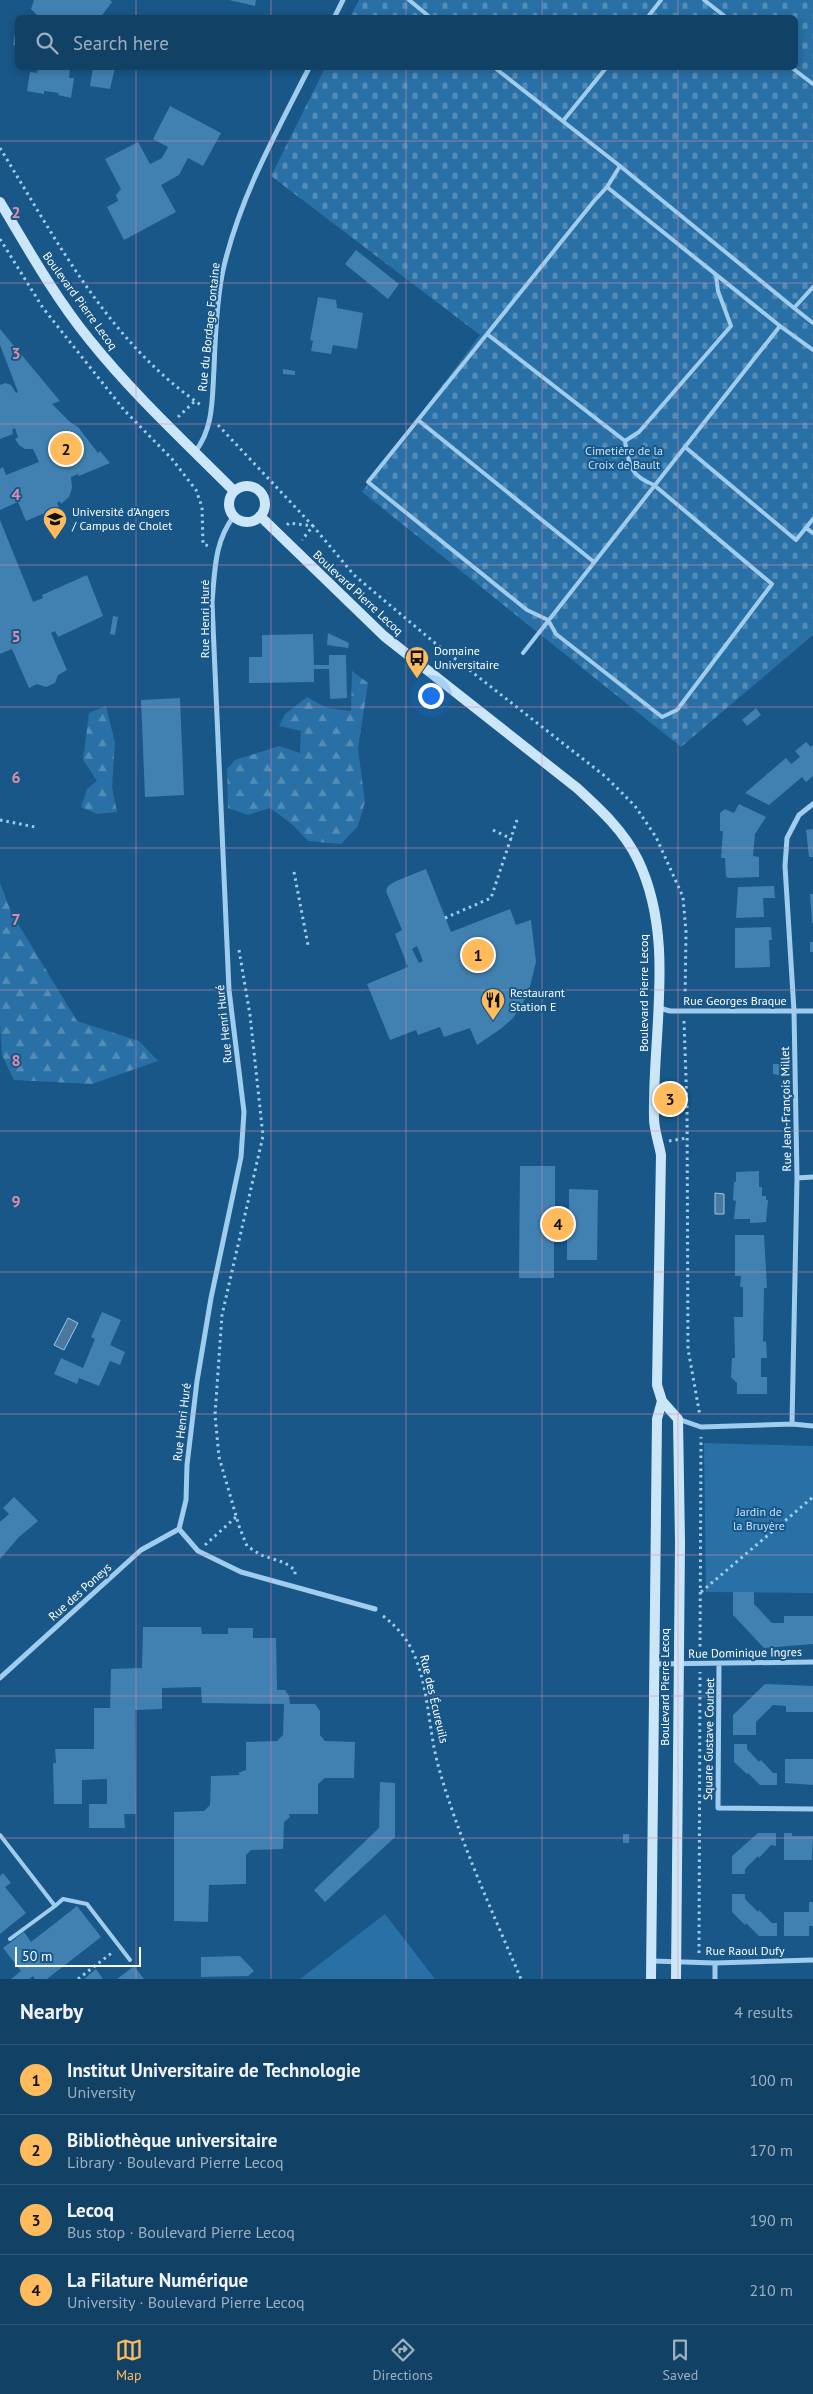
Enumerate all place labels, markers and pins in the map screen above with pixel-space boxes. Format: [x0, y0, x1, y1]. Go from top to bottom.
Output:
pin: 2 [50, 430, 82, 468]
place label: Université d’Angers / Campus de Cholet [71, 504, 172, 533]
school or university icon: Université d’Angers / Campus de Cholet [42, 506, 68, 540]
place label: Domaine Universitaire [434, 643, 499, 672]
bus stop icon: Domaine Universitaire [404, 645, 430, 679]
pin: 1 [462, 936, 494, 974]
place label: Restaurant Station E [510, 985, 565, 1014]
restaurant icon: Restaurant Station E [480, 987, 506, 1021]
pin: 3 [654, 1080, 686, 1118]
pin: 4 [542, 1205, 574, 1243]

